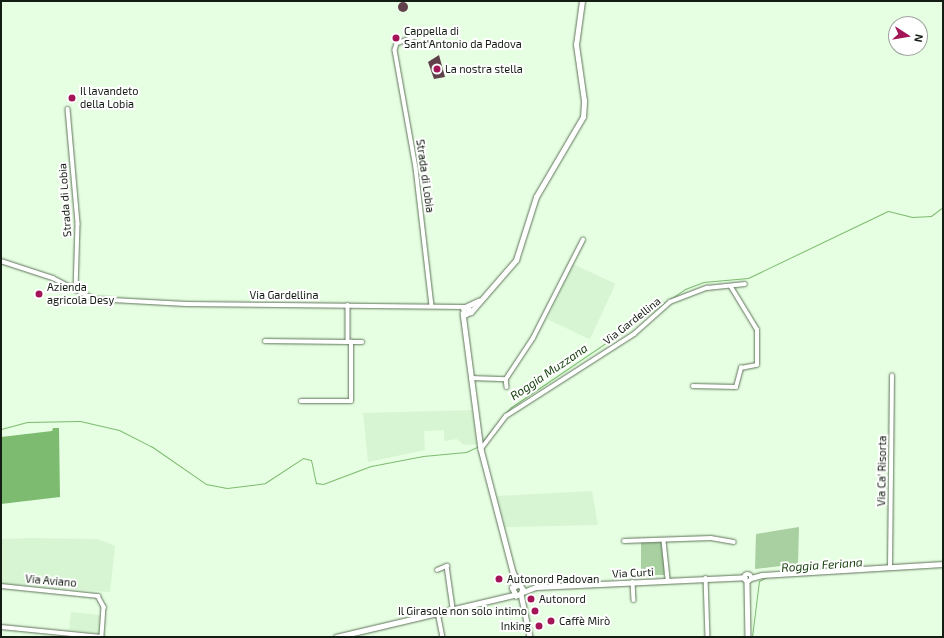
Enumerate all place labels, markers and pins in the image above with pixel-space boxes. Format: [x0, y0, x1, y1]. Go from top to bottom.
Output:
place label: Cappella di Sant'Antonio da Padova [404, 25, 522, 51]
marker: Cappella di Sant'Antonio da Padova [391, 33, 401, 43]
place label: La nostra stella [445, 62, 523, 76]
marker: La nostra stella [432, 64, 442, 74]
place label: Il lavandeto della Lobia [80, 85, 139, 111]
marker: Il lavandeto della Lobia [67, 93, 77, 103]
place label: Azienda agricola Desy [47, 281, 114, 307]
marker: Azienda agricola Desy [34, 289, 44, 299]
place label: Autonord Padovan [507, 572, 599, 586]
marker: Autonord Padovan [494, 574, 504, 584]
place label: Autonord [539, 592, 586, 606]
marker: Autonord [526, 594, 536, 604]
place label: Il Girasole non solo intimo [398, 604, 527, 618]
marker: Il Girasole non solo intimo [530, 606, 540, 616]
place label: Caffè Mirò [559, 614, 610, 628]
marker: Caffè Mirò [546, 616, 556, 626]
place label: Inking [501, 619, 531, 633]
marker: Inking [534, 621, 544, 631]

